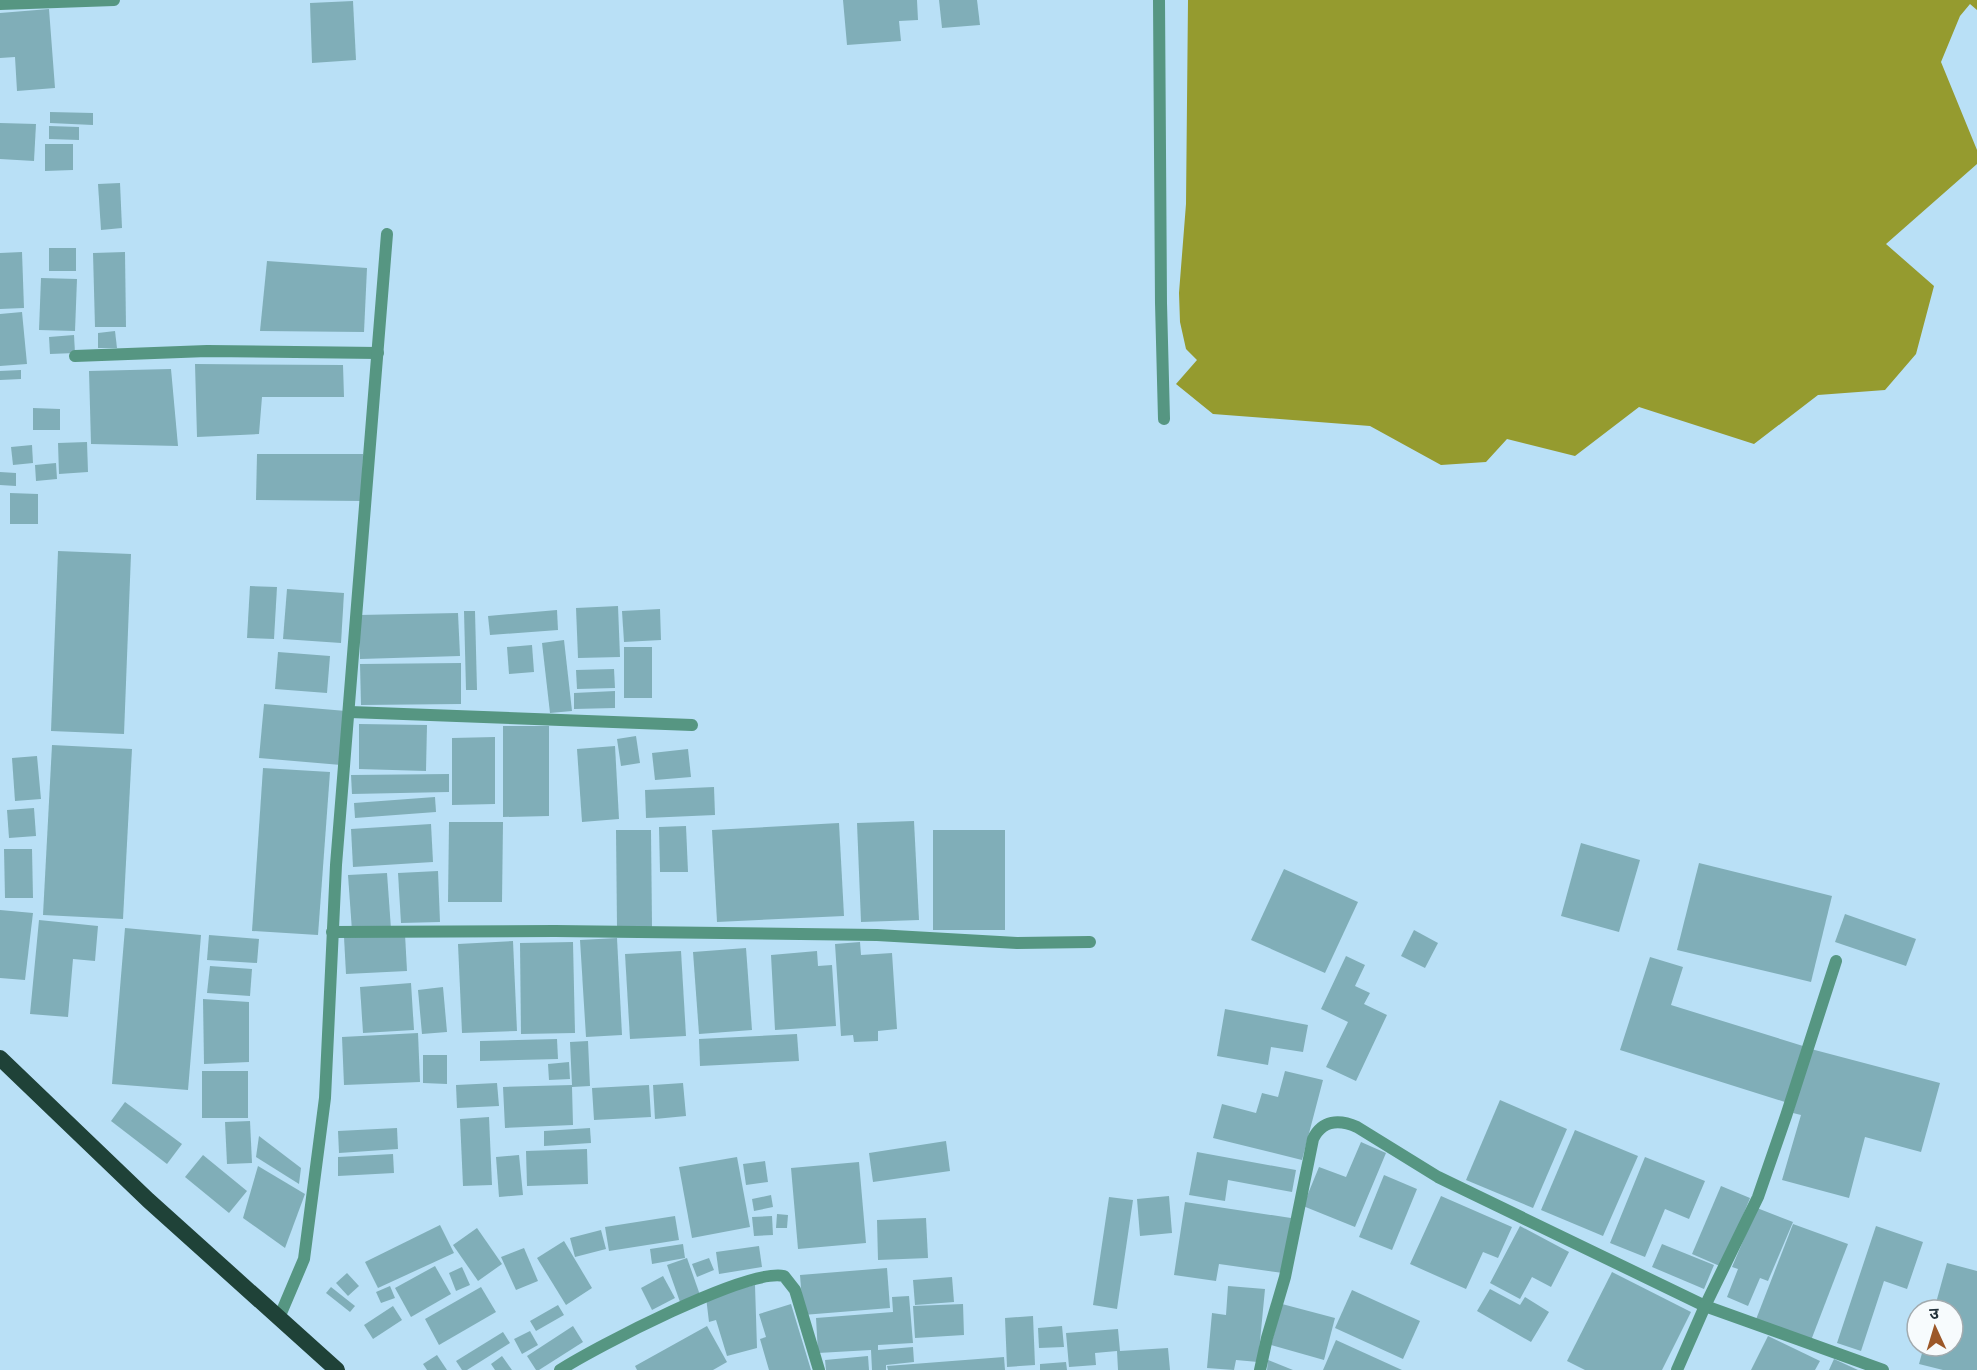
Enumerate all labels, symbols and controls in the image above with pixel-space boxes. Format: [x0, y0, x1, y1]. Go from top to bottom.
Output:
north arrow [1905, 1298, 1965, 1358]
text: उ [1929, 1303, 1940, 1322]

